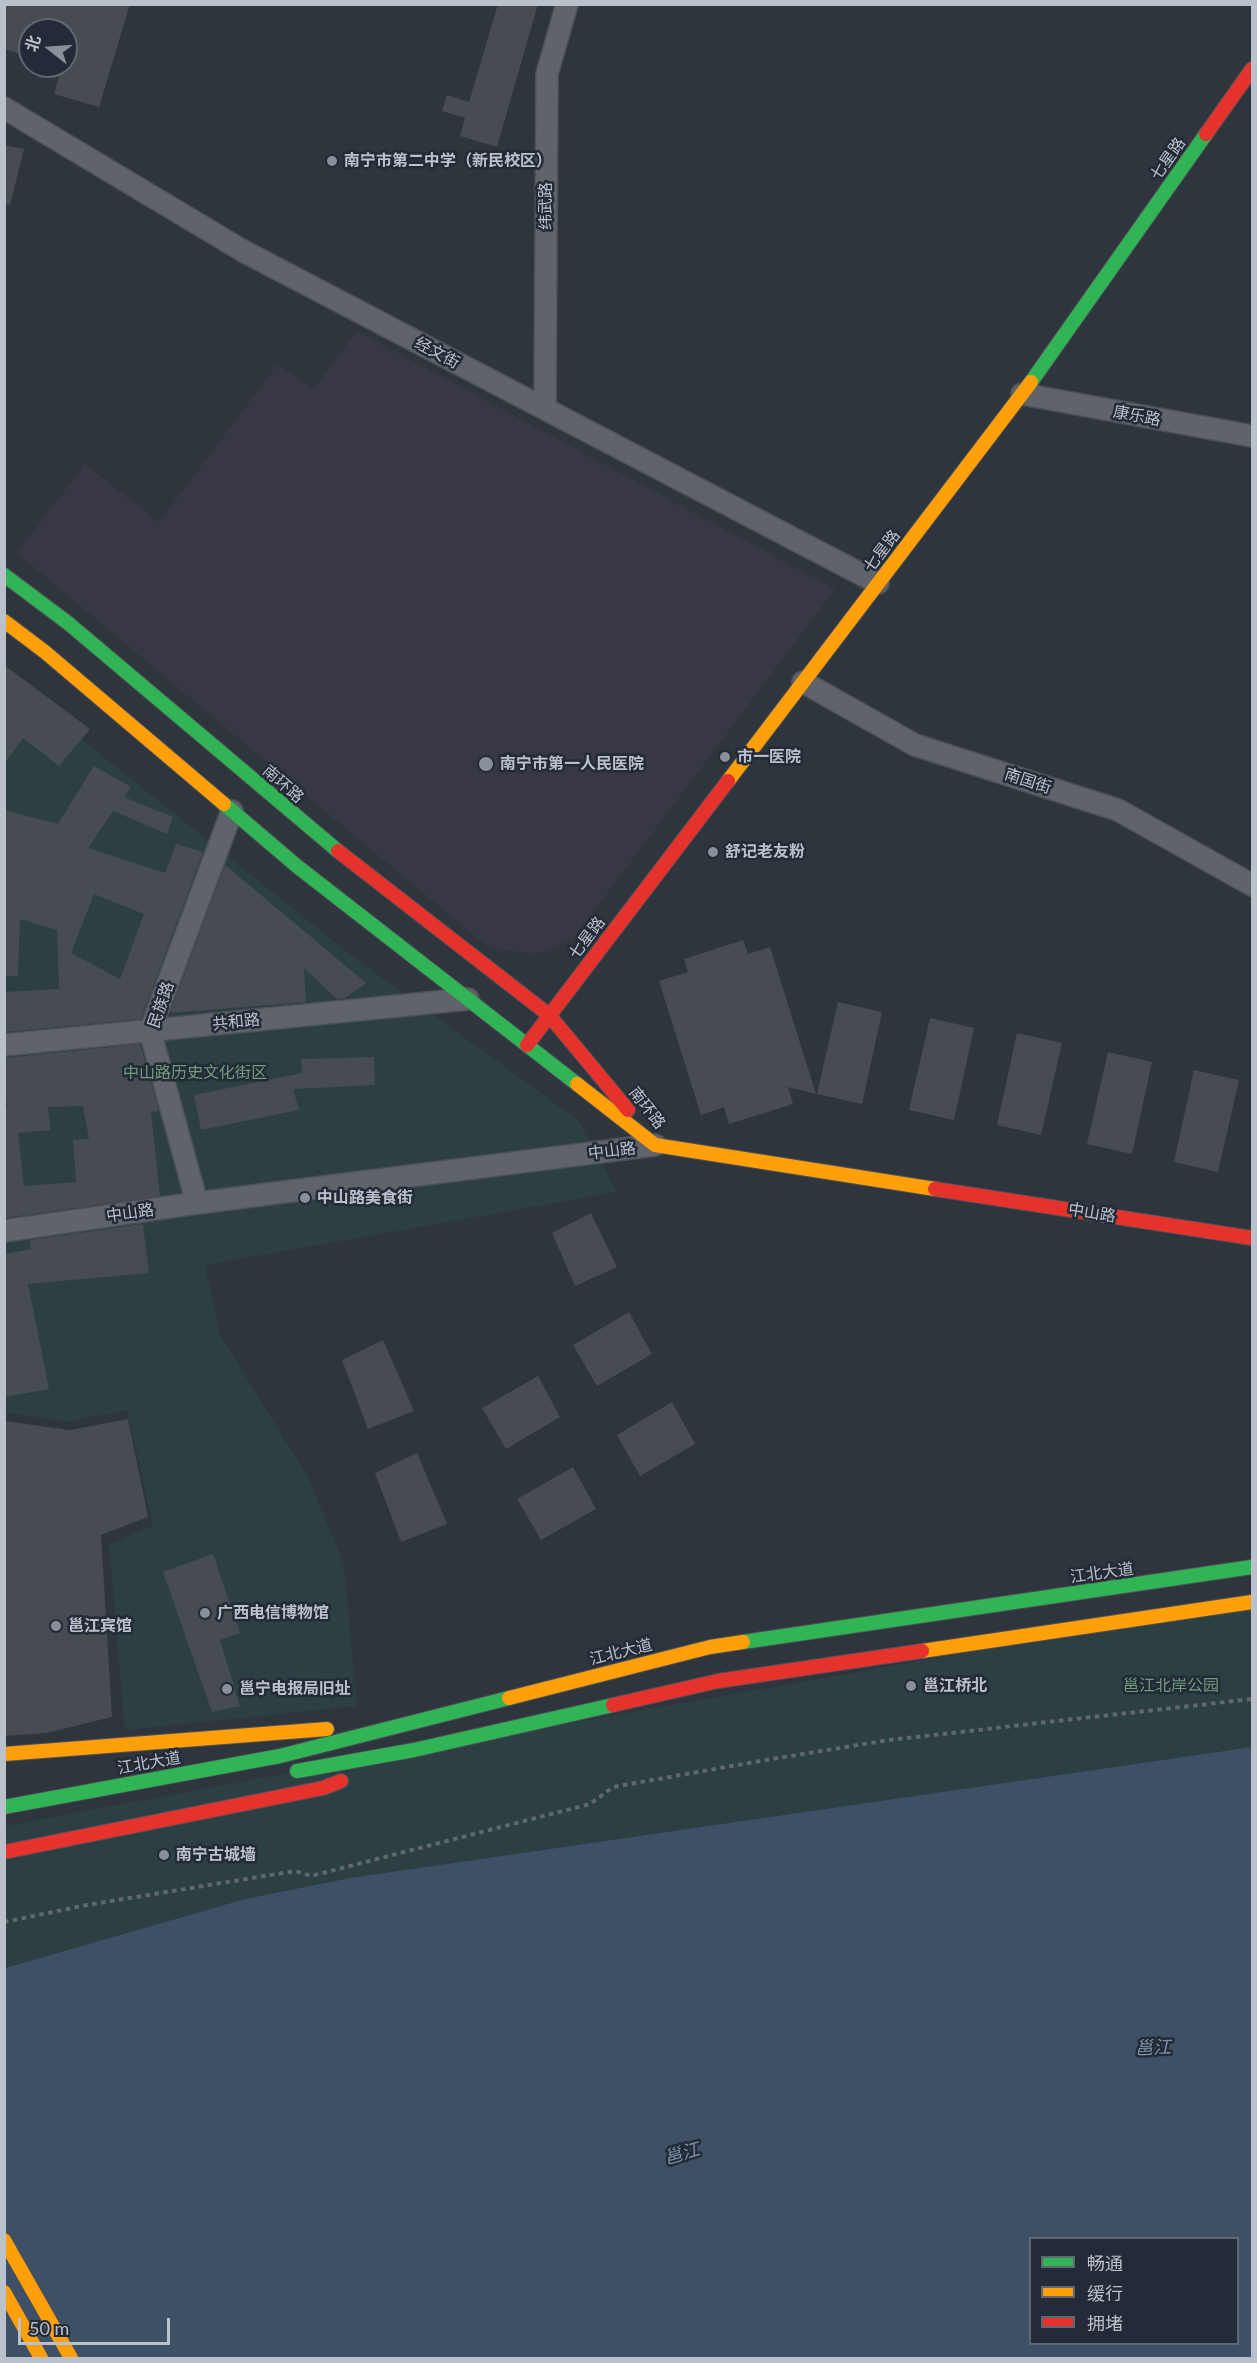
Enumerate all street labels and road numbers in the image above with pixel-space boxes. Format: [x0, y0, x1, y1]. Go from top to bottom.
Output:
street label: 七星路 [1146, 134, 1190, 184]
street label: 纬武路 [536, 182, 556, 230]
street label: 经文街 [411, 333, 463, 373]
street label: 康乐路 [1112, 402, 1162, 430]
street label: 七星路 [860, 526, 904, 576]
street label: 南环路 [259, 761, 307, 807]
street label: 南国街 [1002, 764, 1054, 798]
street label: 七星路 [565, 913, 609, 963]
street label: 民族路 [144, 979, 178, 1031]
street label: 共和路 [211, 1010, 261, 1034]
street label: 南环路 [625, 1083, 669, 1133]
street label: 中山路 [587, 1139, 637, 1163]
street label: 中山路 [105, 1200, 155, 1226]
street label: 中山路 [1067, 1200, 1117, 1226]
street label: 江北大道 [1069, 1559, 1135, 1587]
street label: 江北大道 [588, 1635, 654, 1669]
street label: 江北大道 [116, 1748, 182, 1778]

